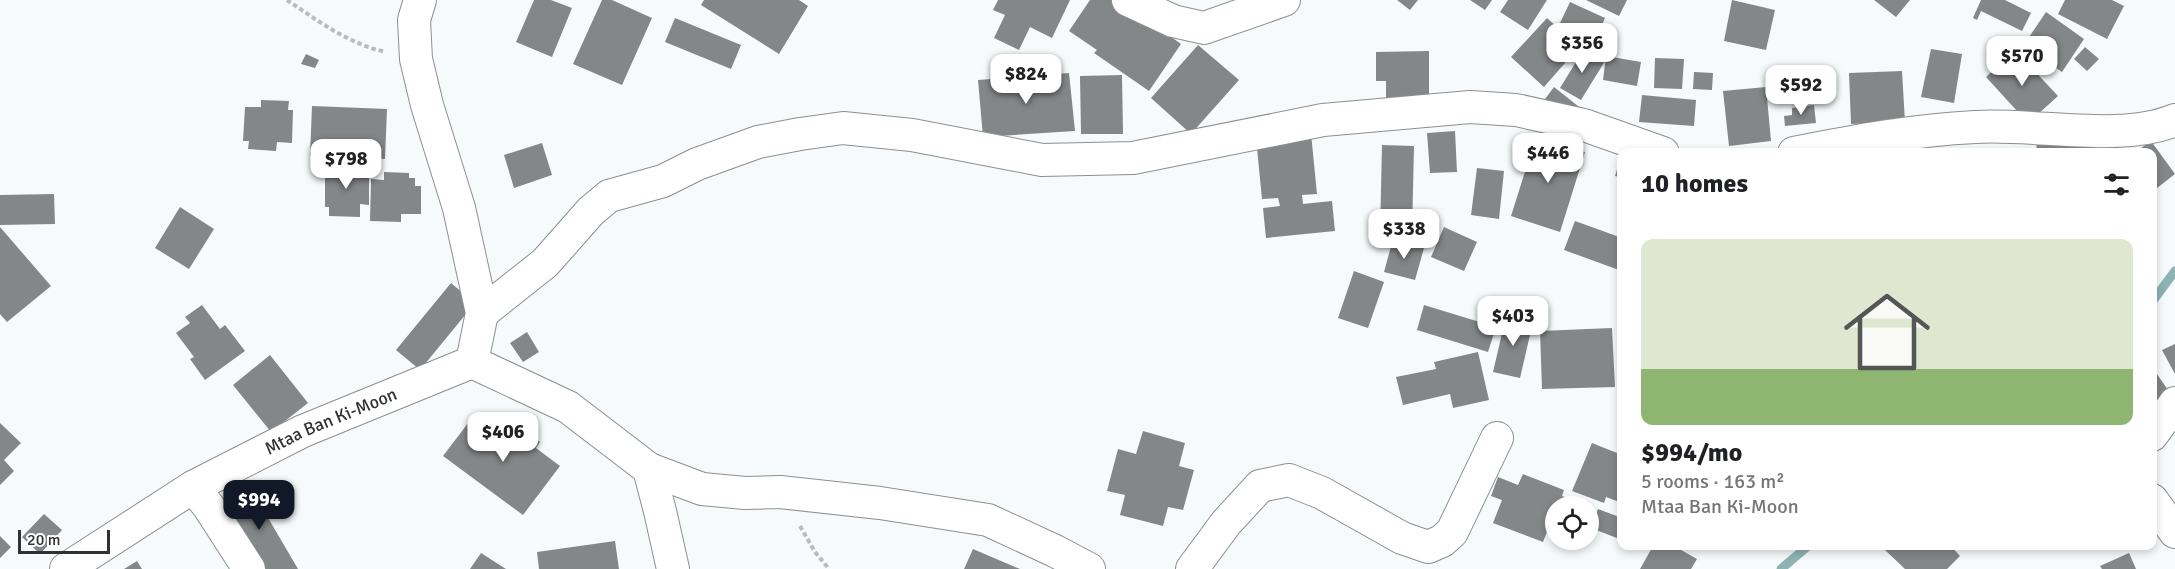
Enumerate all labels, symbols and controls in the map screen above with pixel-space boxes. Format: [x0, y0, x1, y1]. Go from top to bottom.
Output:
pin: $356 [1546, 23, 1618, 74]
text: $356 [1560, 30, 1604, 55]
pin: $570 [1986, 36, 2058, 87]
text: $570 [2000, 43, 2044, 68]
pin: $824 [990, 54, 1062, 105]
text: $824 [1004, 61, 1048, 86]
pin: $592 [1765, 65, 1837, 116]
text: $592 [1779, 72, 1823, 97]
pin: $446 [1512, 133, 1584, 184]
pin: $798 [310, 139, 382, 190]
text: $446 [1526, 140, 1570, 165]
text: $798 [324, 146, 368, 171]
text: 10 homes [1641, 168, 1748, 200]
icon: filters [2100, 168, 2133, 201]
pin: $338 [1368, 209, 1440, 260]
text: $338 [1382, 216, 1426, 241]
icon: home [1833, 278, 1941, 386]
pin: $403 [1477, 296, 1549, 347]
text: $403 [1491, 303, 1535, 328]
street label: Mtaa Ban Ki-Moon [261, 383, 400, 460]
pin: $406 [467, 412, 539, 463]
text: $406 [481, 419, 525, 444]
text: $994/mo [1641, 437, 1742, 469]
text: 5 rooms · 163 m² [1641, 469, 1785, 494]
pin: $994 [223, 480, 295, 531]
text: $994 [237, 487, 281, 512]
text: Mtaa Ban Ki-Moon [1641, 494, 1799, 519]
map controls [1545, 496, 1599, 550]
button: locate [1545, 496, 1599, 550]
scale bar [18, 527, 110, 554]
text: 20 m [27, 530, 61, 550]

